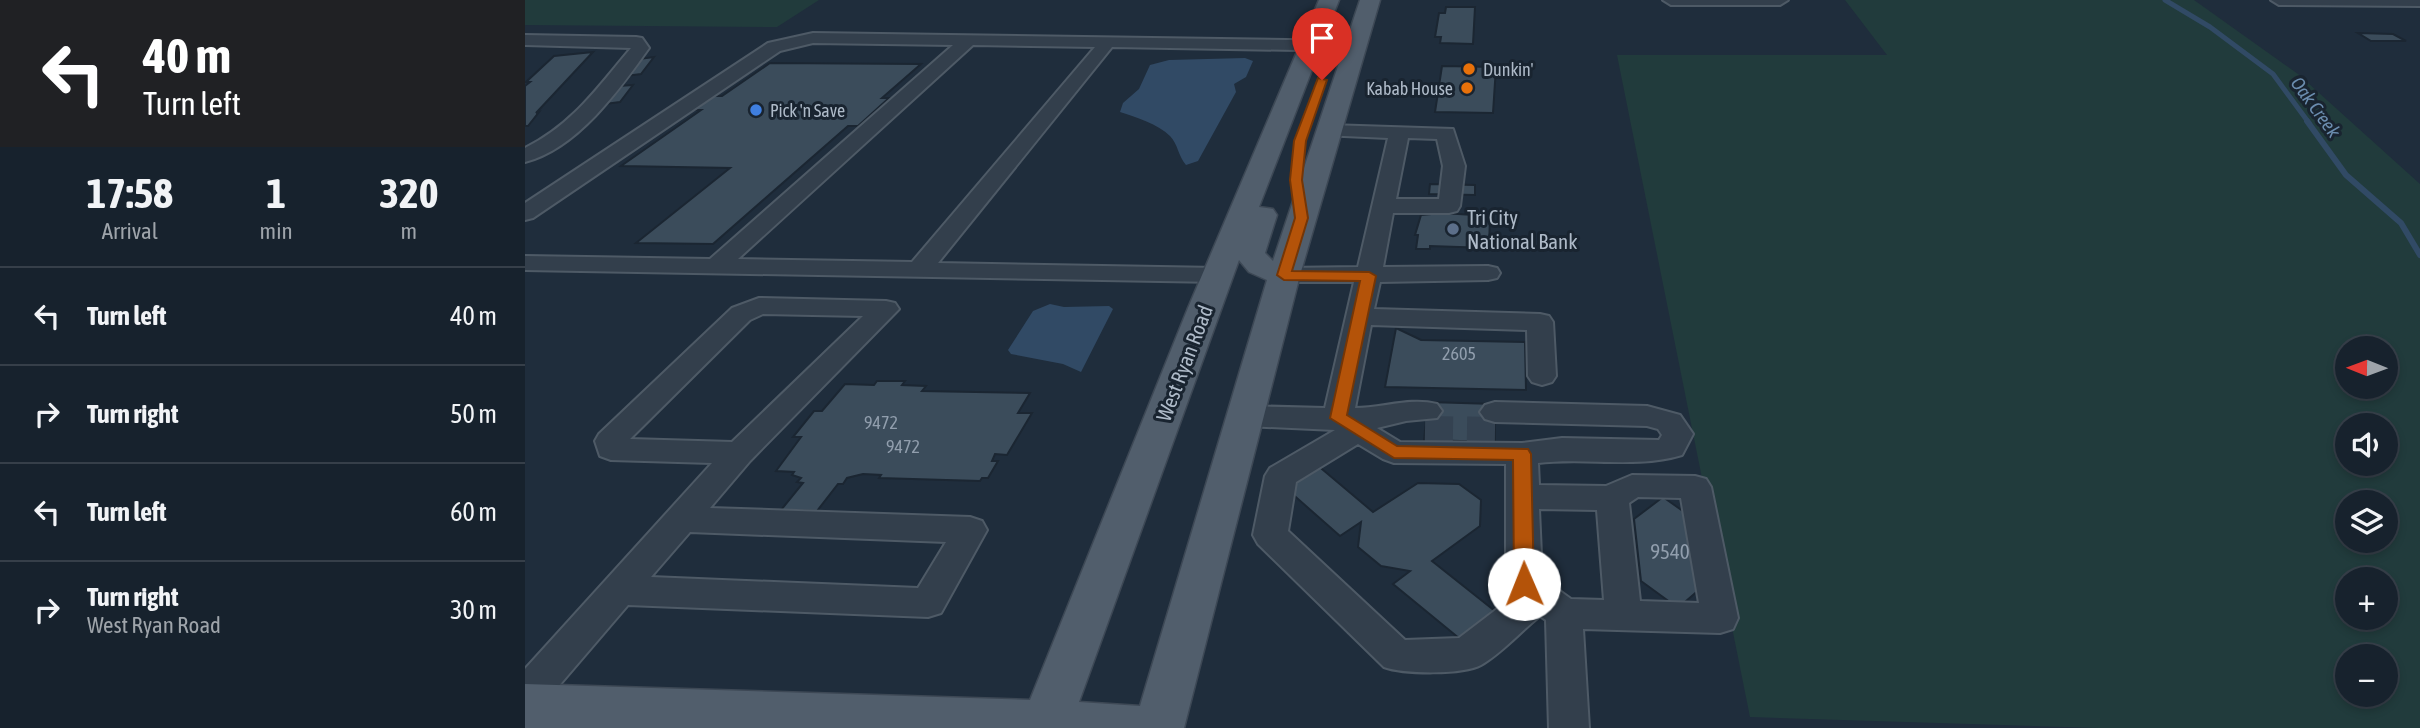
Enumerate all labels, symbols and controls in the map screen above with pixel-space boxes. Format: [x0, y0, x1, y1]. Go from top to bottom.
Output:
pin [1292, 8, 1352, 80]
icon: arrive [1303, 19, 1341, 57]
text: 40 m [143, 27, 231, 83]
icon: left [28, 28, 119, 119]
place label: Dunkin' [1483, 59, 1533, 80]
marker: Dunkin' [1461, 61, 1477, 77]
water label: Oak Creek [2287, 72, 2346, 142]
place label: Kabab House [1366, 78, 1453, 99]
marker: Kabab House [1459, 80, 1475, 96]
text: Turn left [143, 85, 241, 122]
place label: Pick 'n Save [770, 100, 845, 121]
marker: Pick 'n Save [748, 102, 764, 118]
text: 17:58 [87, 169, 173, 217]
text: 1 [266, 169, 286, 217]
text: 320 [379, 169, 438, 217]
place label: Tri City National Bank [1467, 205, 1577, 253]
text: Arrival [102, 218, 158, 244]
text: min [260, 218, 293, 244]
text: m [401, 218, 417, 244]
marker: Tri City National Bank [1445, 221, 1461, 237]
icon: left [28, 297, 66, 335]
text: Turn left [87, 301, 167, 331]
text: 40 m [450, 301, 497, 331]
street label: West Ryan Road [1151, 302, 1217, 424]
north arrow [2335, 336, 2397, 399]
map controls [2335, 336, 2398, 707]
house number: 2605 [1442, 343, 1476, 364]
icon: right [28, 395, 66, 433]
text: Turn right [87, 399, 178, 429]
text: 50 m [450, 399, 497, 429]
house number: 9472 [864, 412, 898, 433]
button: sound [2335, 413, 2398, 476]
house number: 9472 [886, 436, 920, 457]
button: layers [2335, 490, 2398, 553]
icon: left [28, 493, 66, 531]
text: Turn left [87, 497, 167, 527]
text: 60 m [450, 497, 497, 527]
house number: 9540 [1650, 539, 1690, 563]
position arrow [1487, 547, 1561, 621]
button: + [2335, 567, 2398, 630]
text: Turn right [87, 582, 178, 612]
icon: right [28, 591, 66, 629]
text: 30 m [450, 595, 497, 625]
text: West Ryan Road [87, 612, 221, 638]
button: − [2335, 644, 2398, 707]

